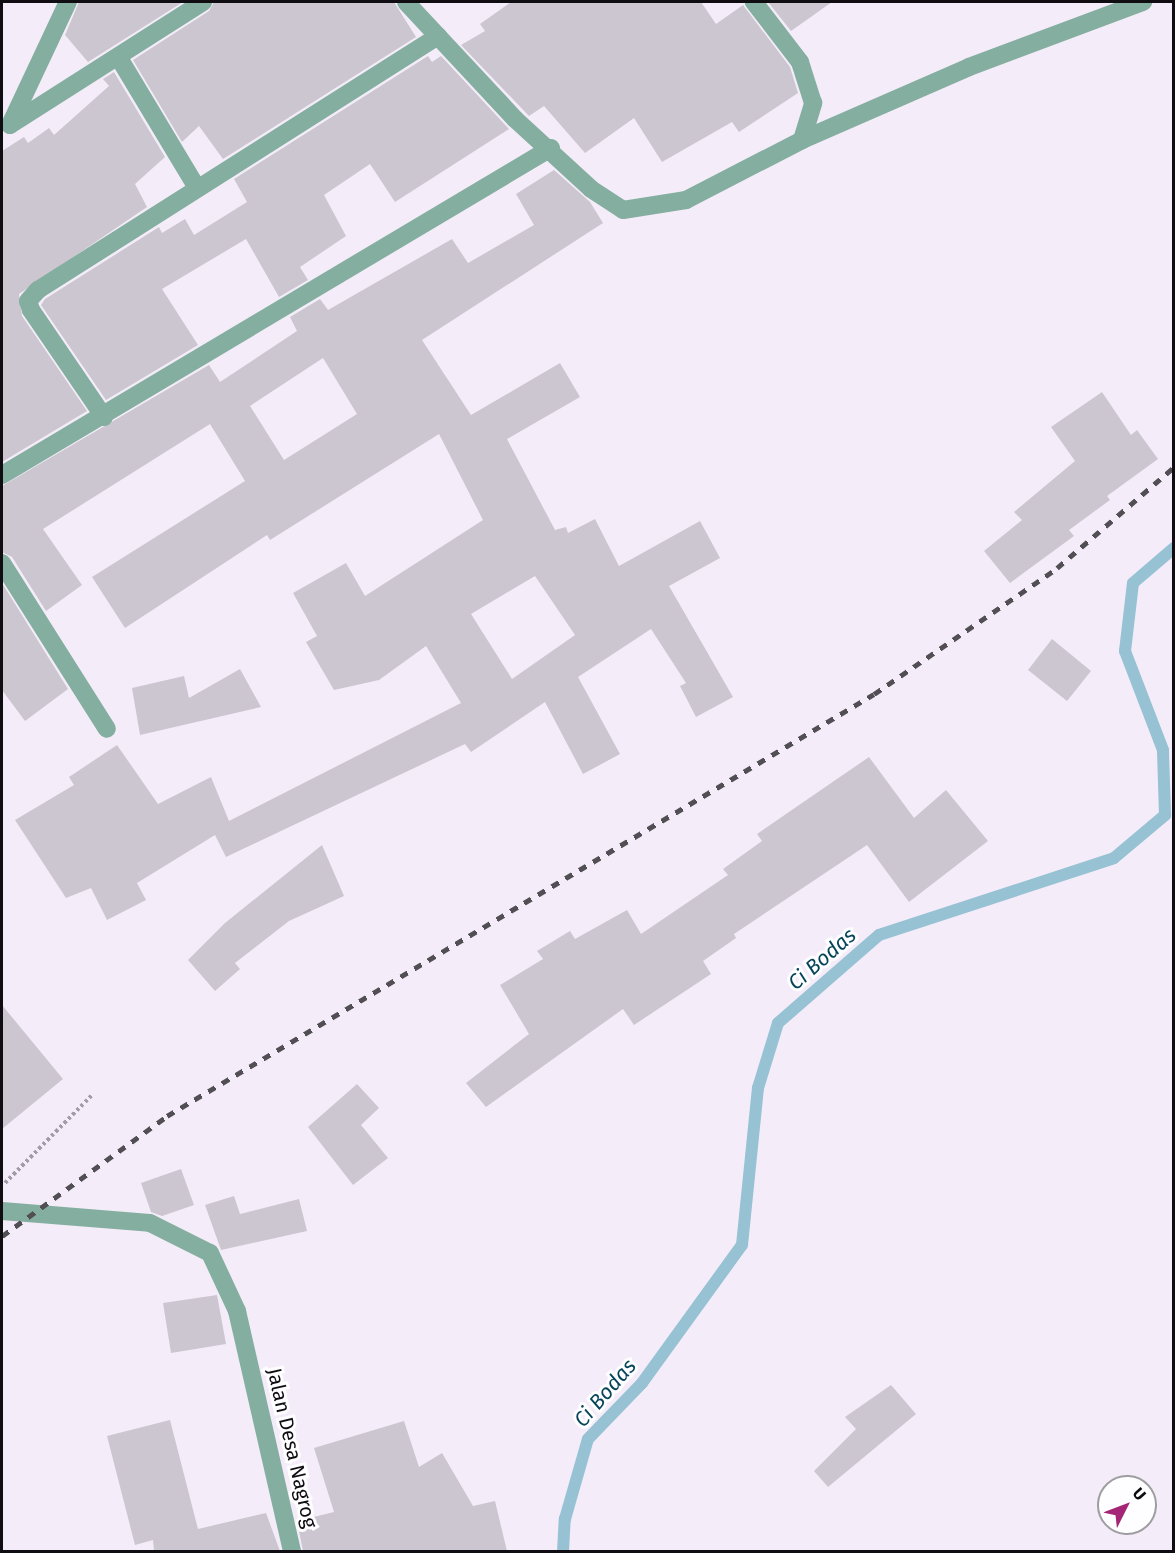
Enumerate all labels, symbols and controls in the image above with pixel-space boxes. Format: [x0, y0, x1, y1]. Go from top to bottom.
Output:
water label: Ci Bodas [783, 923, 861, 995]
water label: Ci Bodas [569, 1354, 641, 1432]
street label: Jalan Desa Nagrog [262, 1366, 322, 1530]
north arrow [1097, 1475, 1157, 1535]
text: U [1129, 1484, 1150, 1504]

